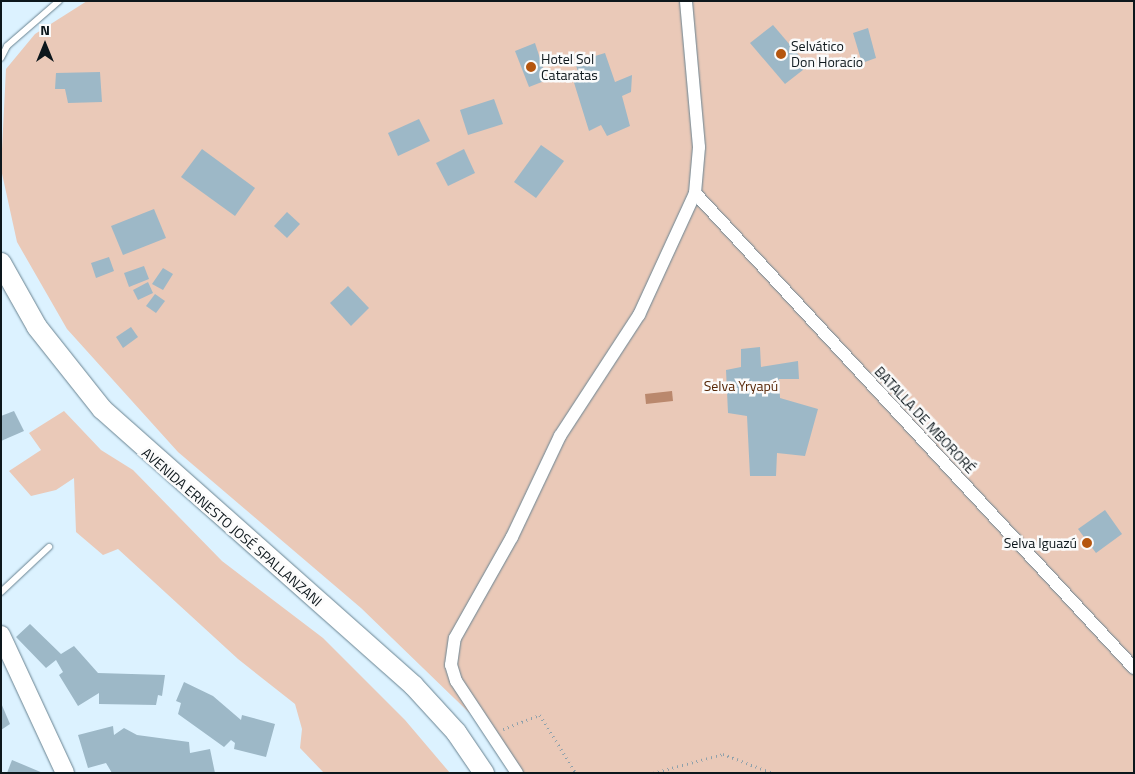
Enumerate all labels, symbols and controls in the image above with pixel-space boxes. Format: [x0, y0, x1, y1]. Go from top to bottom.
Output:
text: N [40, 19, 50, 40]
north arrow [20, 20, 70, 70]
place label: Selvático Don Horacio [791, 38, 863, 70]
marker: Selvático Don Horacio [775, 48, 787, 60]
place label: Hotel Sol Cataratas [541, 51, 598, 84]
marker: Hotel Sol Cataratas [525, 61, 537, 73]
street label: BATALLA DE MBORORÉ [871, 363, 979, 477]
park label: Selva Yryapú [704, 378, 778, 394]
street label: AVENIDA ERNESTO JOSÉ SPALLANZANI [139, 444, 325, 610]
place label: Selva Iguazú [1004, 535, 1077, 551]
marker: Selva Iguazú [1081, 537, 1093, 549]

